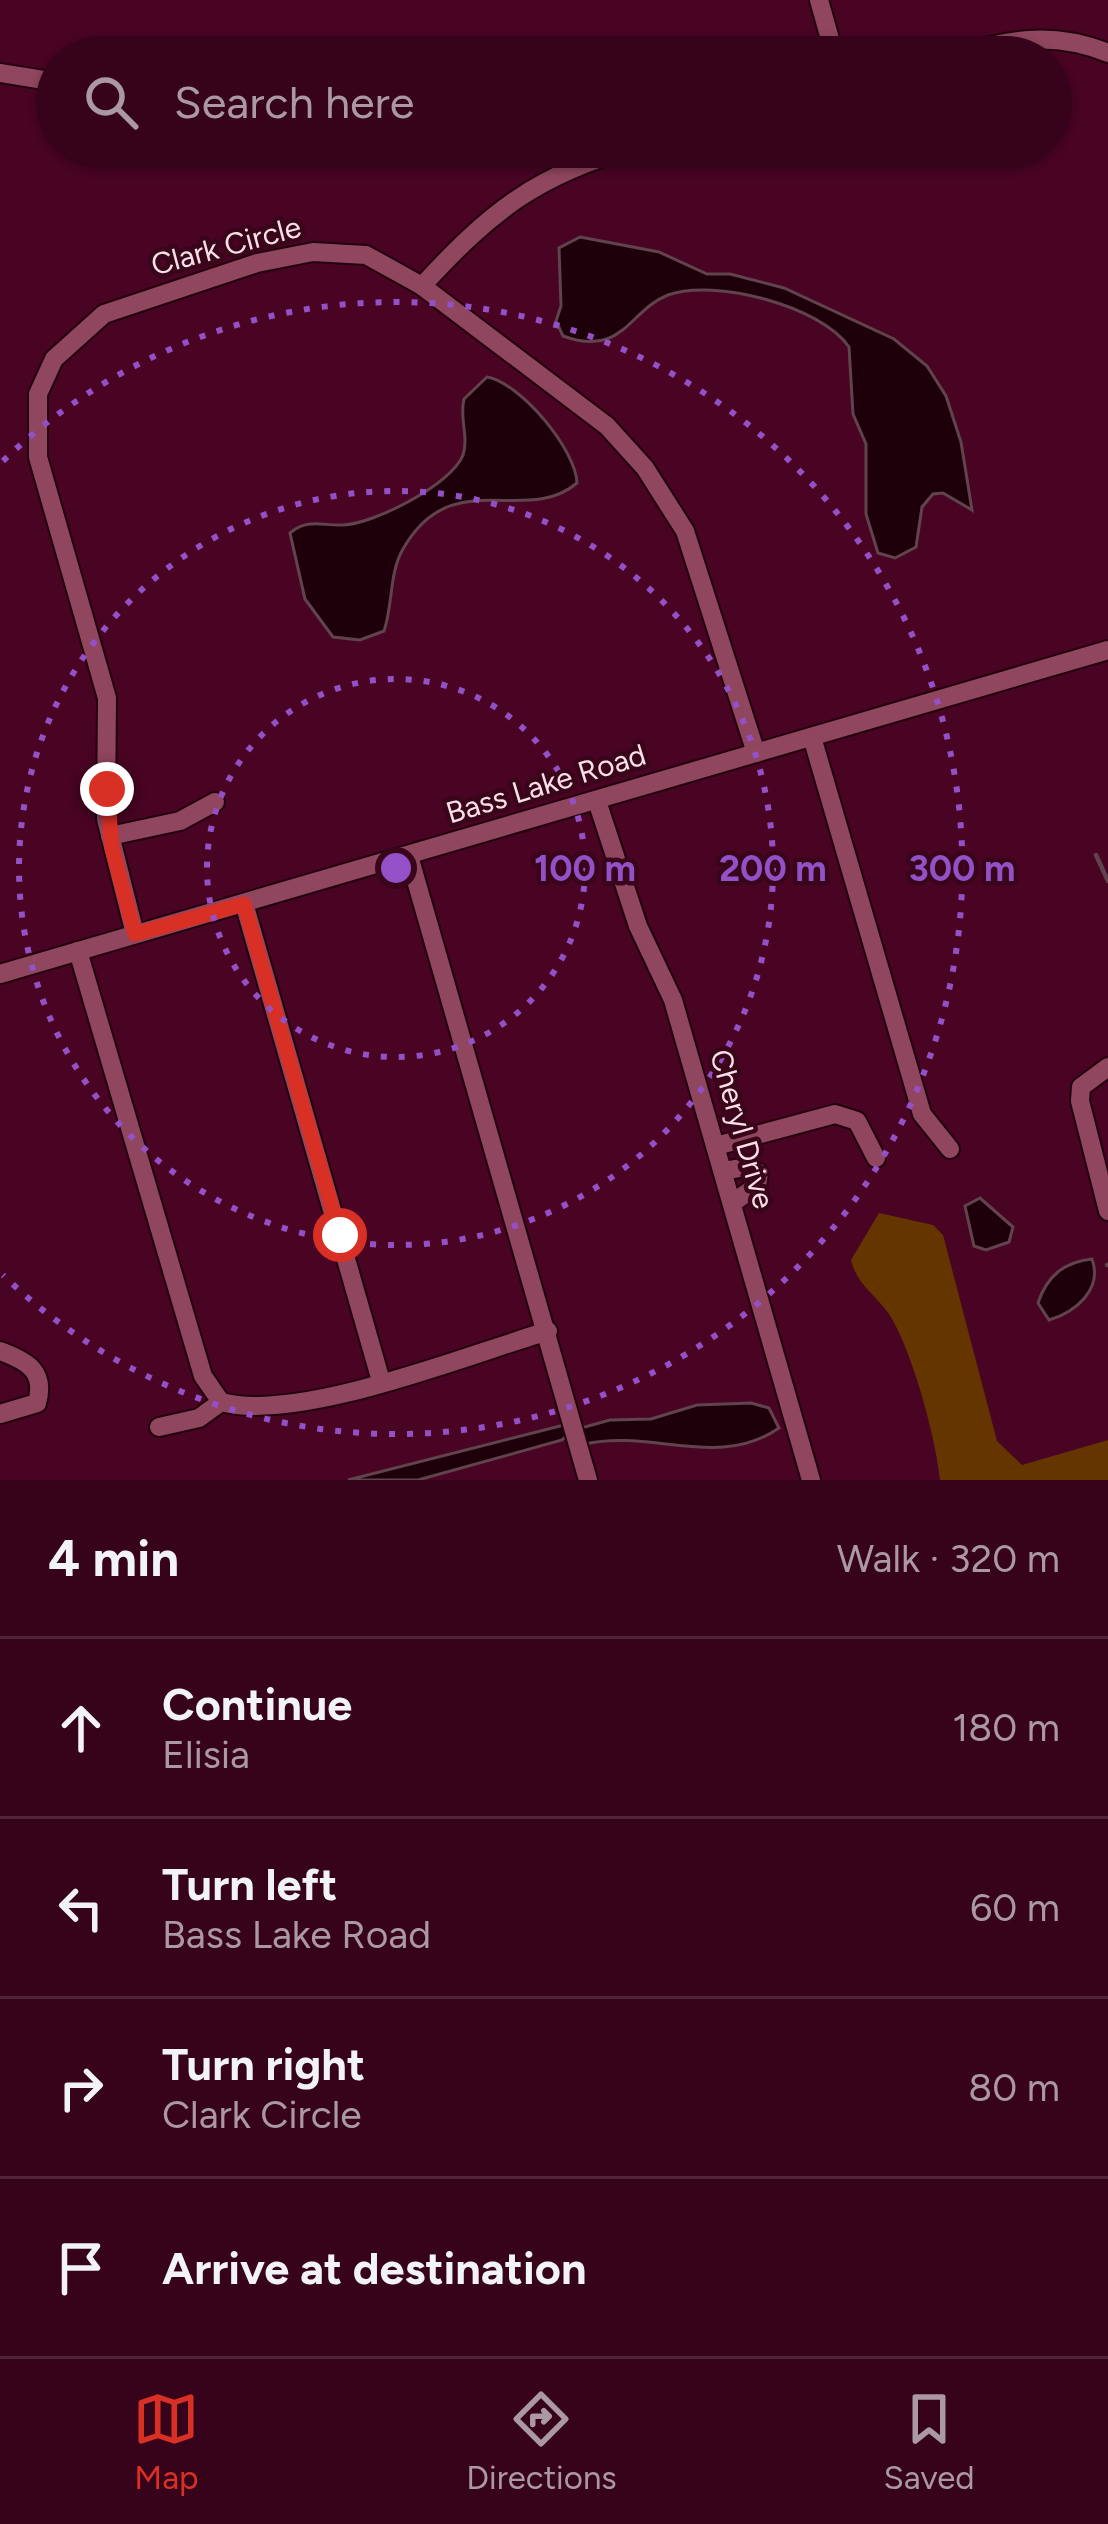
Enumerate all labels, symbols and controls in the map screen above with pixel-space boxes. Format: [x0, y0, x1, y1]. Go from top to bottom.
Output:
search box [36, 36, 1072, 168]
icon: search [78, 69, 144, 135]
text: Search here [174, 75, 414, 129]
street label: Clark Circle [147, 208, 305, 283]
street label: Bass Lake Road [441, 736, 650, 831]
route end [80, 762, 134, 816]
centre of rings [375, 847, 417, 889]
text: 100 m [534, 847, 636, 890]
text: 200 m [719, 847, 827, 890]
text: 300 m [909, 847, 1015, 890]
street label: Cheryl Drive [702, 1045, 783, 1213]
route start [313, 1208, 367, 1262]
text: 4 min [48, 1528, 179, 1589]
text: Walk · 320 m [837, 1535, 1060, 1582]
text: Continue [162, 1677, 352, 1731]
icon: ahead [48, 1695, 114, 1761]
text: 180 m [952, 1704, 1060, 1751]
text: Elisia [162, 1731, 250, 1778]
text: Turn left [162, 1857, 337, 1911]
icon: left [48, 1875, 114, 1941]
text: 60 m [970, 1884, 1060, 1931]
text: Bass Lake Road [162, 1911, 431, 1958]
text: Turn right [162, 2037, 365, 2091]
icon: right [48, 2055, 114, 2121]
text: 80 m [968, 2064, 1060, 2111]
text: Clark Circle [162, 2091, 362, 2138]
icon: arrive [48, 2235, 114, 2301]
text: Arrive at destination [162, 2241, 586, 2295]
tab: Map [133, 2386, 199, 2497]
tab: Directions [466, 2386, 617, 2497]
tab: Saved [884, 2386, 975, 2497]

